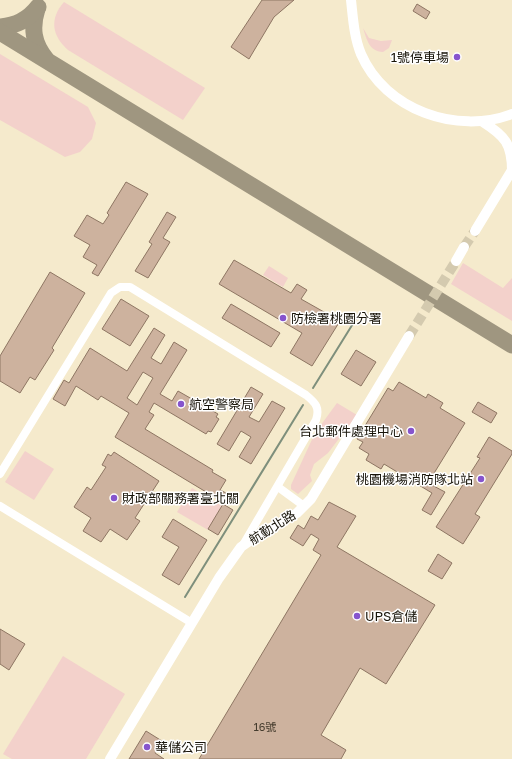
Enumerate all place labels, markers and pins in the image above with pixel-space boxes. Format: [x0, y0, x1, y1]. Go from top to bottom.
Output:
place label: 1號停車場 [391, 49, 449, 65]
marker: 1號停車場 [452, 52, 462, 62]
place label: 防檢署桃園分署 [291, 310, 382, 326]
marker: 防檢署桃園分署 [278, 313, 288, 323]
place label: 航空警察局 [189, 396, 254, 412]
marker: 航空警察局 [176, 399, 186, 409]
place label: 台北郵件處理中心 [299, 423, 403, 439]
marker: 台北郵件處理中心 [406, 426, 416, 436]
place label: 桃園機場消防隊北站 [356, 471, 473, 487]
marker: 桃園機場消防隊北站 [476, 474, 486, 484]
place label: 財政部關務署臺北關 [122, 490, 239, 506]
marker: 財政部關務署臺北關 [109, 493, 119, 503]
place label: UPS倉儲 [365, 608, 417, 624]
marker: UPS倉儲 [352, 611, 362, 621]
place label: 華儲公司 [155, 739, 207, 755]
marker: 華儲公司 [142, 742, 152, 752]

